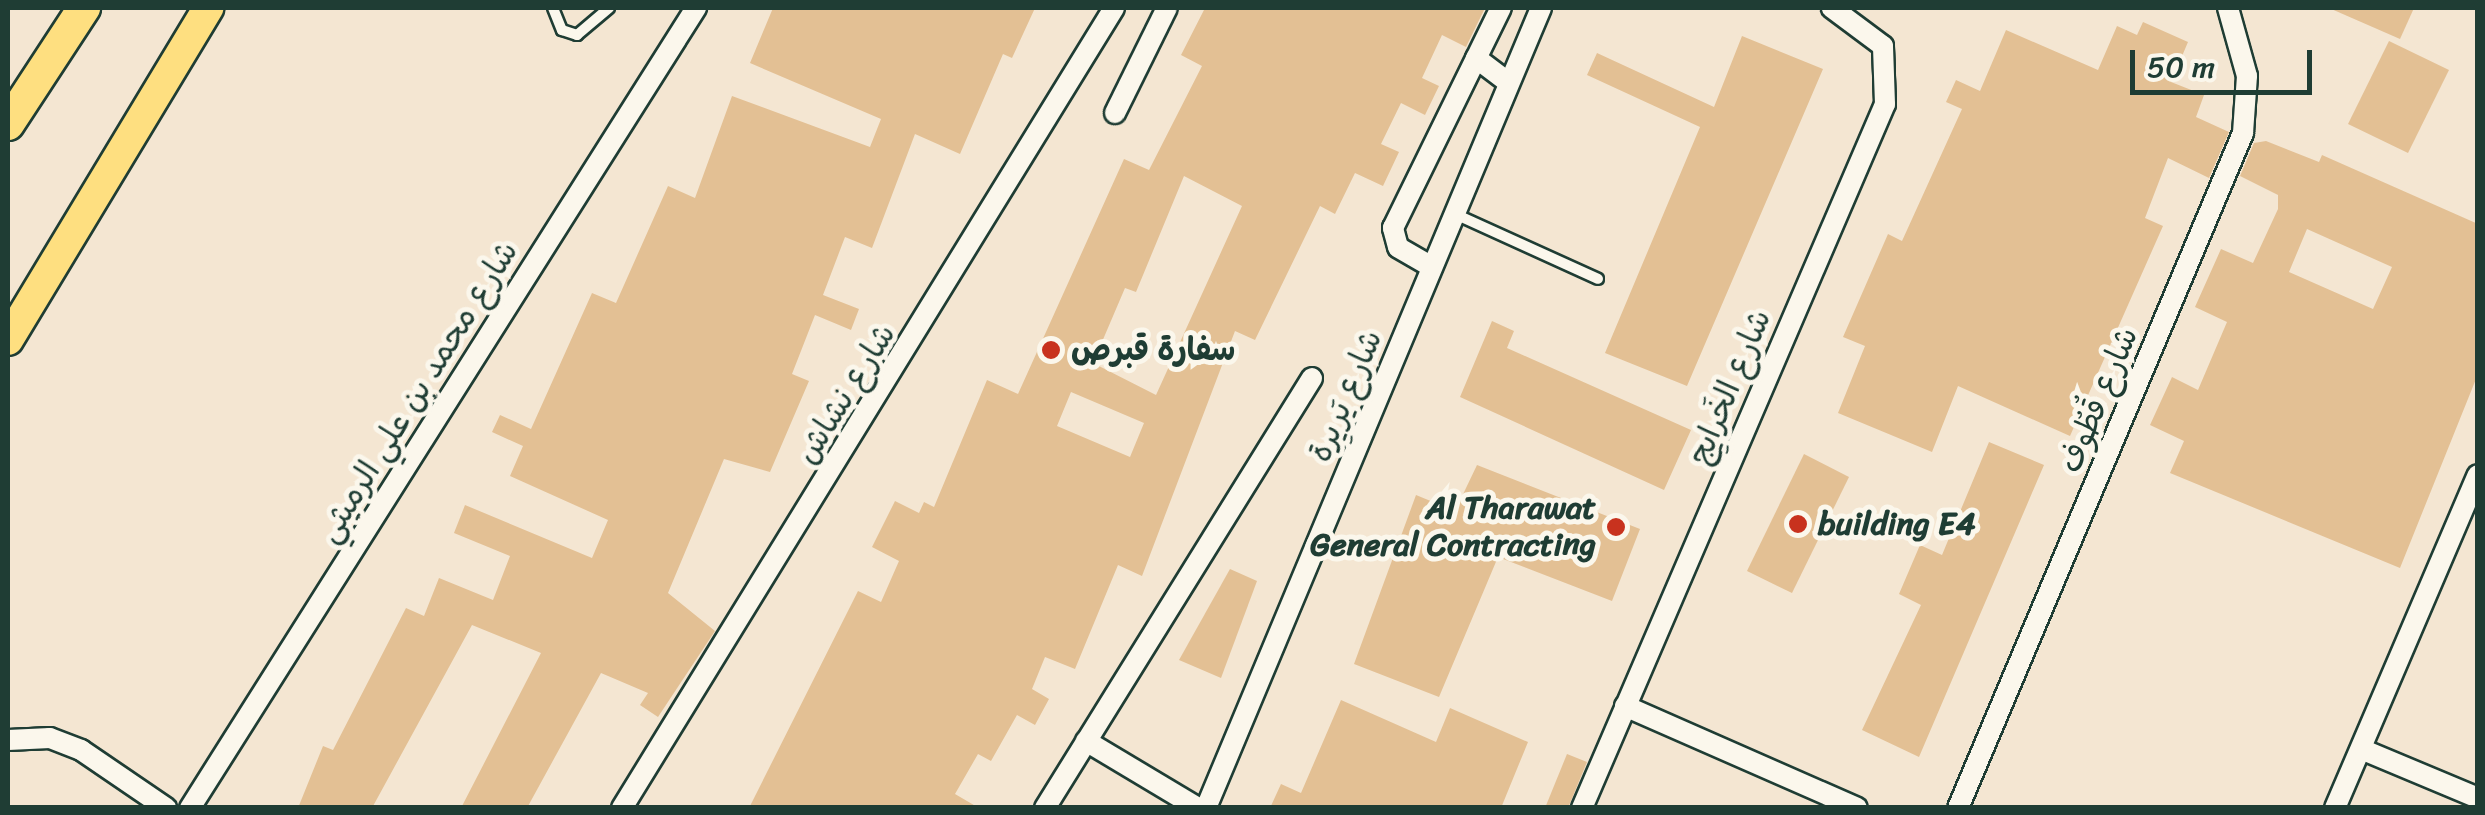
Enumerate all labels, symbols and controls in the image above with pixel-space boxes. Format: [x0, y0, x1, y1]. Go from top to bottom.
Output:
scale bar [2135, 30, 2318, 92]
text: 50 m [2147, 40, 2215, 94]
street label: شارع محمد بن علي الرميثي [309, 234, 527, 550]
street label: شارع الخَرايِج [1680, 304, 1780, 470]
street label: شارع نشاش [788, 317, 904, 471]
street label: شارع قُطُوف [2051, 322, 2147, 478]
street label: شارع يَريِرة [1301, 324, 1391, 468]
place label: سفارة قبرص [1071, 331, 1235, 369]
marker: سفارة قبرص [1040, 339, 1062, 361]
place label: Al Tharawat General Contracting [1310, 490, 1596, 565]
place label: building E4 [1818, 505, 1976, 543]
marker: building E4 [1787, 513, 1809, 535]
marker: Al Tharawat General Contracting [1605, 516, 1627, 538]

